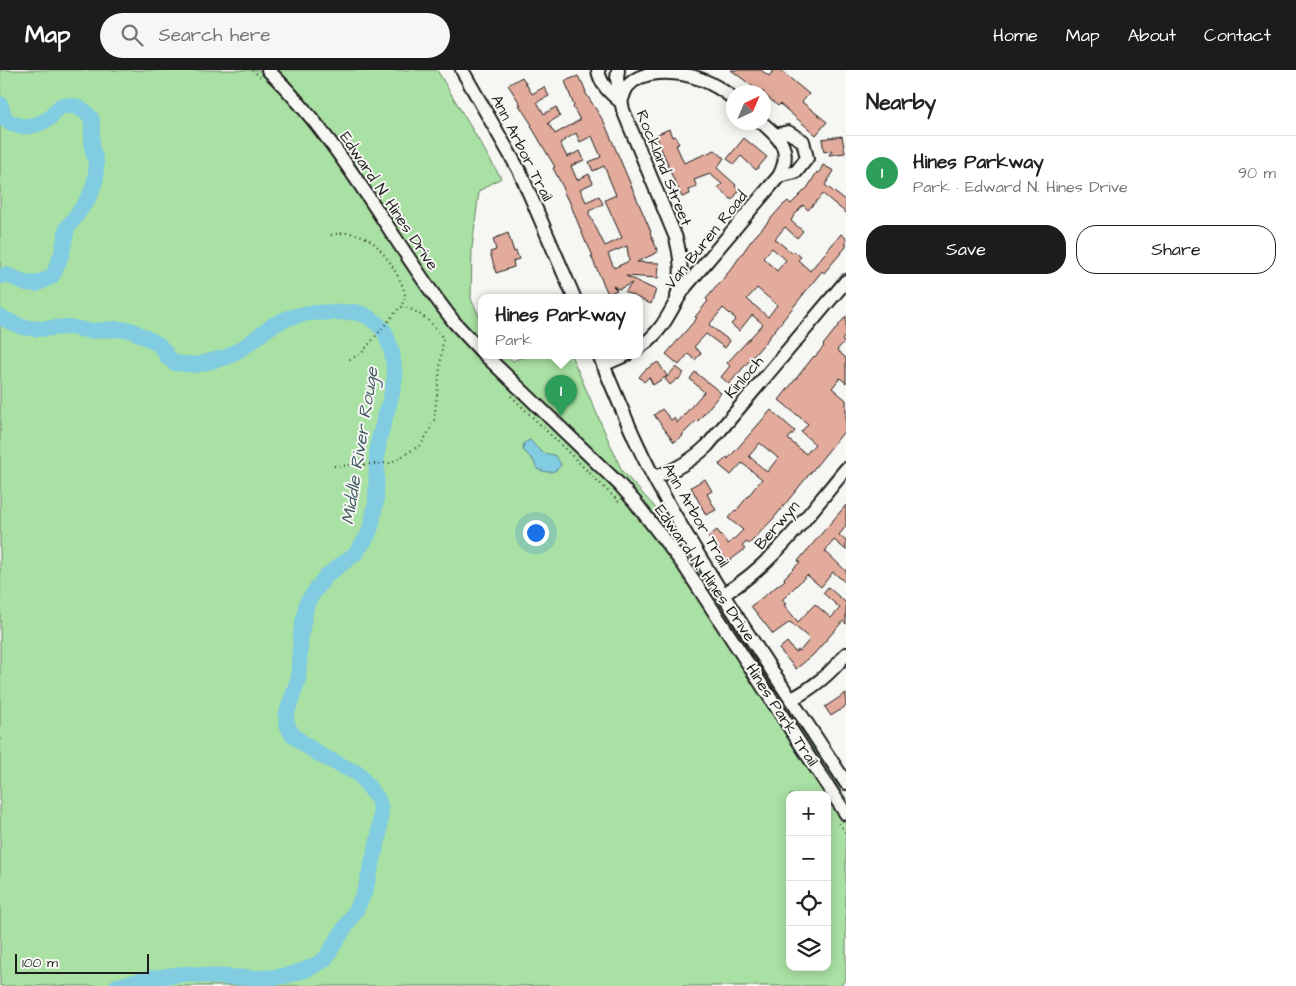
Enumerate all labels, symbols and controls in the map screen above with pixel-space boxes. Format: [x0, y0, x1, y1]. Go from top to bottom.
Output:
search box [100, 13, 450, 58]
text: Map [25, 18, 70, 52]
icon: search [118, 21, 146, 49]
text: Search here [158, 22, 271, 49]
text: Home [993, 23, 1038, 48]
text: Map [1066, 23, 1100, 48]
text: About [1128, 23, 1176, 48]
text: Contact [1204, 23, 1271, 48]
north arrow [726, 85, 771, 130]
text: Nearby [866, 88, 936, 117]
street label: Ann Arbor Trail [486, 91, 558, 205]
street label: Rockland Street [631, 107, 697, 230]
street label: Edward N. Hines Drive [334, 127, 444, 275]
text: Hines Parkway [913, 149, 1044, 176]
text: 1 [881, 162, 883, 184]
text: 90 m [1238, 162, 1276, 184]
text: Park · Edward N. Hines Drive [913, 176, 1128, 198]
street label: Van Buren Road [659, 186, 753, 294]
button: Save [866, 225, 1066, 274]
button: Share [1076, 225, 1276, 274]
popup [478, 294, 643, 359]
text: Hines Parkway [495, 302, 626, 329]
text: Park [495, 329, 532, 351]
street label: Kinloch [720, 351, 768, 403]
water label: Middle River Rouge [335, 364, 386, 527]
pin: 1 [545, 375, 577, 416]
street label: Ann Arbor Trail [657, 459, 735, 571]
street label: Berwyn [749, 496, 805, 555]
street label: Edward N. Hines Drive [649, 500, 761, 646]
your location [523, 520, 549, 546]
street label: Hines Park Trail [741, 659, 823, 771]
map controls [786, 791, 831, 971]
button: + [786, 791, 831, 836]
button: − [786, 836, 831, 881]
button: locate [786, 881, 831, 926]
button: layers [786, 926, 831, 971]
scale bar [15, 951, 149, 974]
text: 100 m [22, 953, 58, 973]

